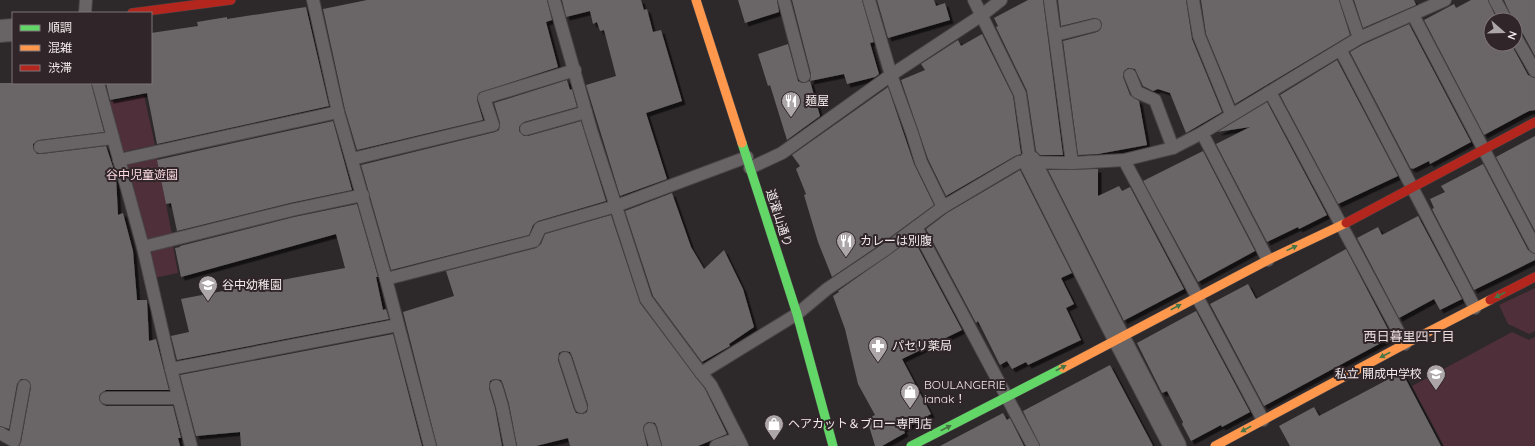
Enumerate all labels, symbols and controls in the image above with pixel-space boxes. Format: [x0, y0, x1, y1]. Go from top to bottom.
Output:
legend [12, 12, 152, 84]
north arrow [1483, 12, 1523, 52]
text: 順調 [48, 20, 72, 35]
text: N [1504, 29, 1520, 42]
text: 混雑 [48, 40, 72, 55]
text: 渋滞 [48, 60, 72, 75]
restaurant icon: 麺屋 [780, 90, 802, 118]
place label: 麺屋 [805, 93, 829, 108]
park label: 谷中児童遊園 [106, 167, 178, 182]
street label: 道灌山通り [763, 187, 796, 249]
restaurant icon: カレーは別腹 [835, 230, 857, 258]
place label: カレーは別腹 [860, 233, 932, 248]
one-way arrow [1286, 245, 1297, 251]
school or university icon: 谷中幼稚園 [197, 274, 219, 302]
place label: 谷中幼稚園 [222, 277, 282, 292]
one-way arrow [1495, 292, 1506, 298]
one-way arrow [1170, 304, 1182, 311]
district label: 西日暮里四丁目 [1363, 328, 1455, 344]
pharmacy icon: パセリ薬局 [867, 335, 889, 363]
place label: パセリ薬局 [892, 338, 952, 353]
one-way arrow [1379, 351, 1390, 358]
school or university icon: 私立 開成中学校 [1425, 363, 1447, 391]
one-way arrow [1055, 365, 1067, 372]
place label: 私立 開成中学校 [1335, 366, 1422, 381]
place label: BOULANGERIE ianak！ [924, 377, 1006, 406]
shop icon: BOULANGERIE ianak！ [899, 381, 921, 409]
shop icon: ヘアカット＆ブロー専門店 [763, 413, 785, 441]
place label: ヘアカット＆ブロー専門店 [788, 416, 932, 431]
one-way arrow [940, 425, 952, 432]
one-way arrow [1240, 426, 1251, 433]

